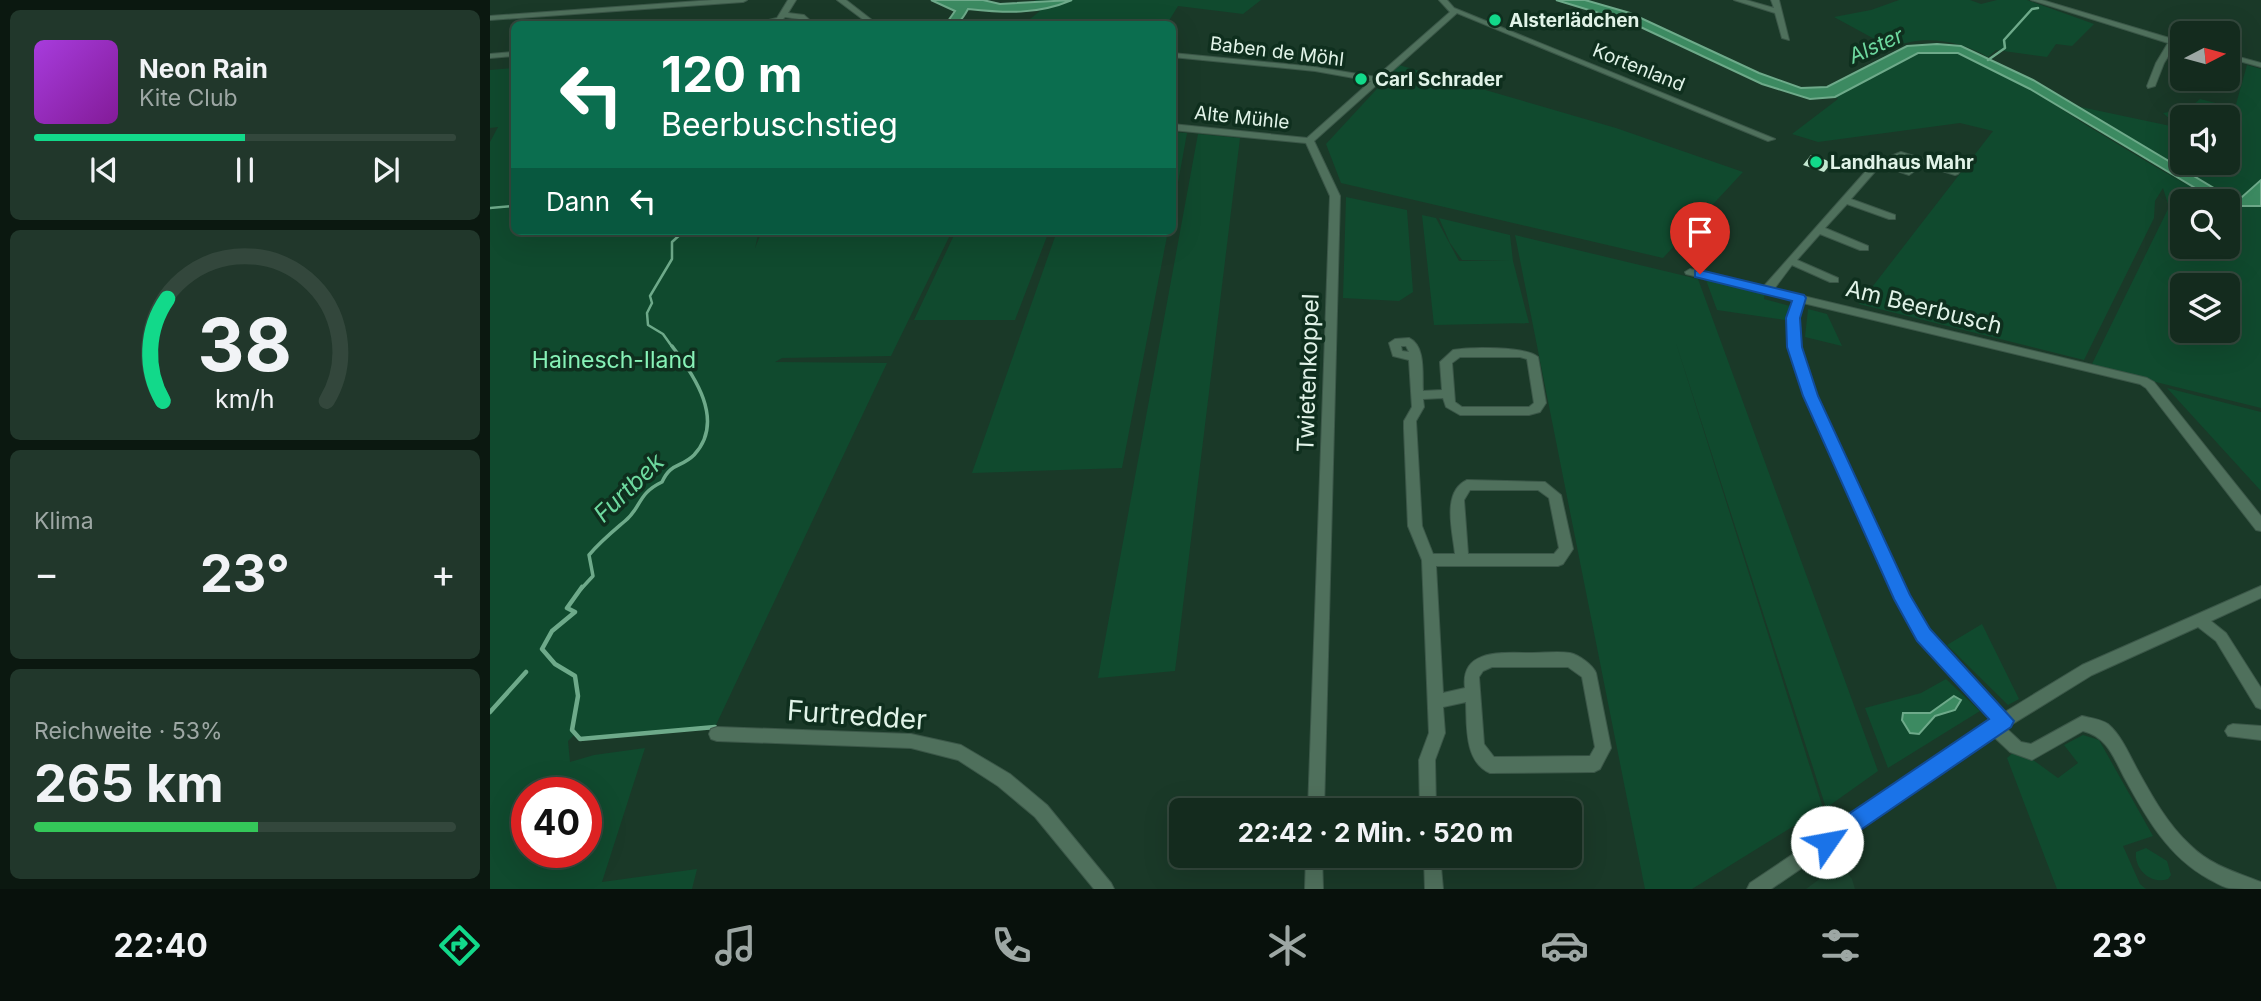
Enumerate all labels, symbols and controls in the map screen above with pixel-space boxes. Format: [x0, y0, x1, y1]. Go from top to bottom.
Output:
place label: Alsterlädchen [1509, 9, 1639, 32]
marker: Alsterlädchen [1487, 12, 1503, 28]
north arrow [2170, 21, 2240, 91]
map controls [2170, 21, 2240, 343]
water label: Alster [1844, 22, 1908, 69]
street label: Baben de Möhl [1209, 32, 1345, 71]
street label: Kortenland [1589, 39, 1688, 96]
text: 120 m [661, 45, 802, 104]
icon: left [546, 49, 637, 140]
text: Neon Rain [139, 53, 268, 84]
place label: Carl Schrader [1375, 68, 1503, 91]
marker: Carl Schrader [1353, 71, 1369, 87]
text: Kite Club [139, 84, 238, 112]
street label: Alte Mühle [1193, 101, 1291, 134]
text: Beerbuschstieg [661, 105, 898, 144]
button: sound [2170, 105, 2240, 175]
icon: previous [85, 151, 123, 189]
icon: pause [226, 151, 264, 189]
icon: next [367, 151, 405, 189]
place label: Landhaus Mahr [1830, 151, 1974, 174]
marker: Landhaus Mahr [1808, 154, 1824, 170]
icon: left [624, 182, 662, 220]
text: Dann [546, 186, 610, 217]
button: search [2170, 189, 2240, 259]
pin [1670, 202, 1730, 274]
icon: arrive [1681, 213, 1719, 251]
button: layers [2170, 273, 2240, 343]
street label: Am Beerbusch [1843, 274, 2005, 340]
street label: Twietenkoppel [1291, 293, 1325, 453]
text: 38 [198, 300, 292, 389]
park label: Hainesch-Iland [532, 346, 696, 374]
text: km/h [215, 383, 275, 413]
water label: Furtbek [587, 447, 670, 528]
text: Klima [34, 507, 94, 535]
text: 23° [200, 542, 290, 605]
text: − [34, 550, 59, 596]
text: + [431, 550, 456, 596]
street label: Furtredder [786, 693, 928, 737]
text: Reichweite · 53% [34, 717, 223, 745]
text: 265 km [34, 752, 224, 815]
speed limit sign: 40 [511, 777, 602, 868]
position arrow [1790, 805, 1864, 879]
text: 22:42 · 2 Min. · 520 m [1238, 817, 1513, 848]
icon: directions [435, 921, 484, 970]
icon: music [711, 921, 760, 970]
icon: phone [987, 921, 1036, 970]
icon: climate [1263, 921, 1312, 970]
icon: car [1540, 921, 1589, 970]
icon: filters [1816, 921, 1865, 970]
text: 22:40 [114, 926, 208, 965]
text: 23° [2092, 926, 2147, 965]

